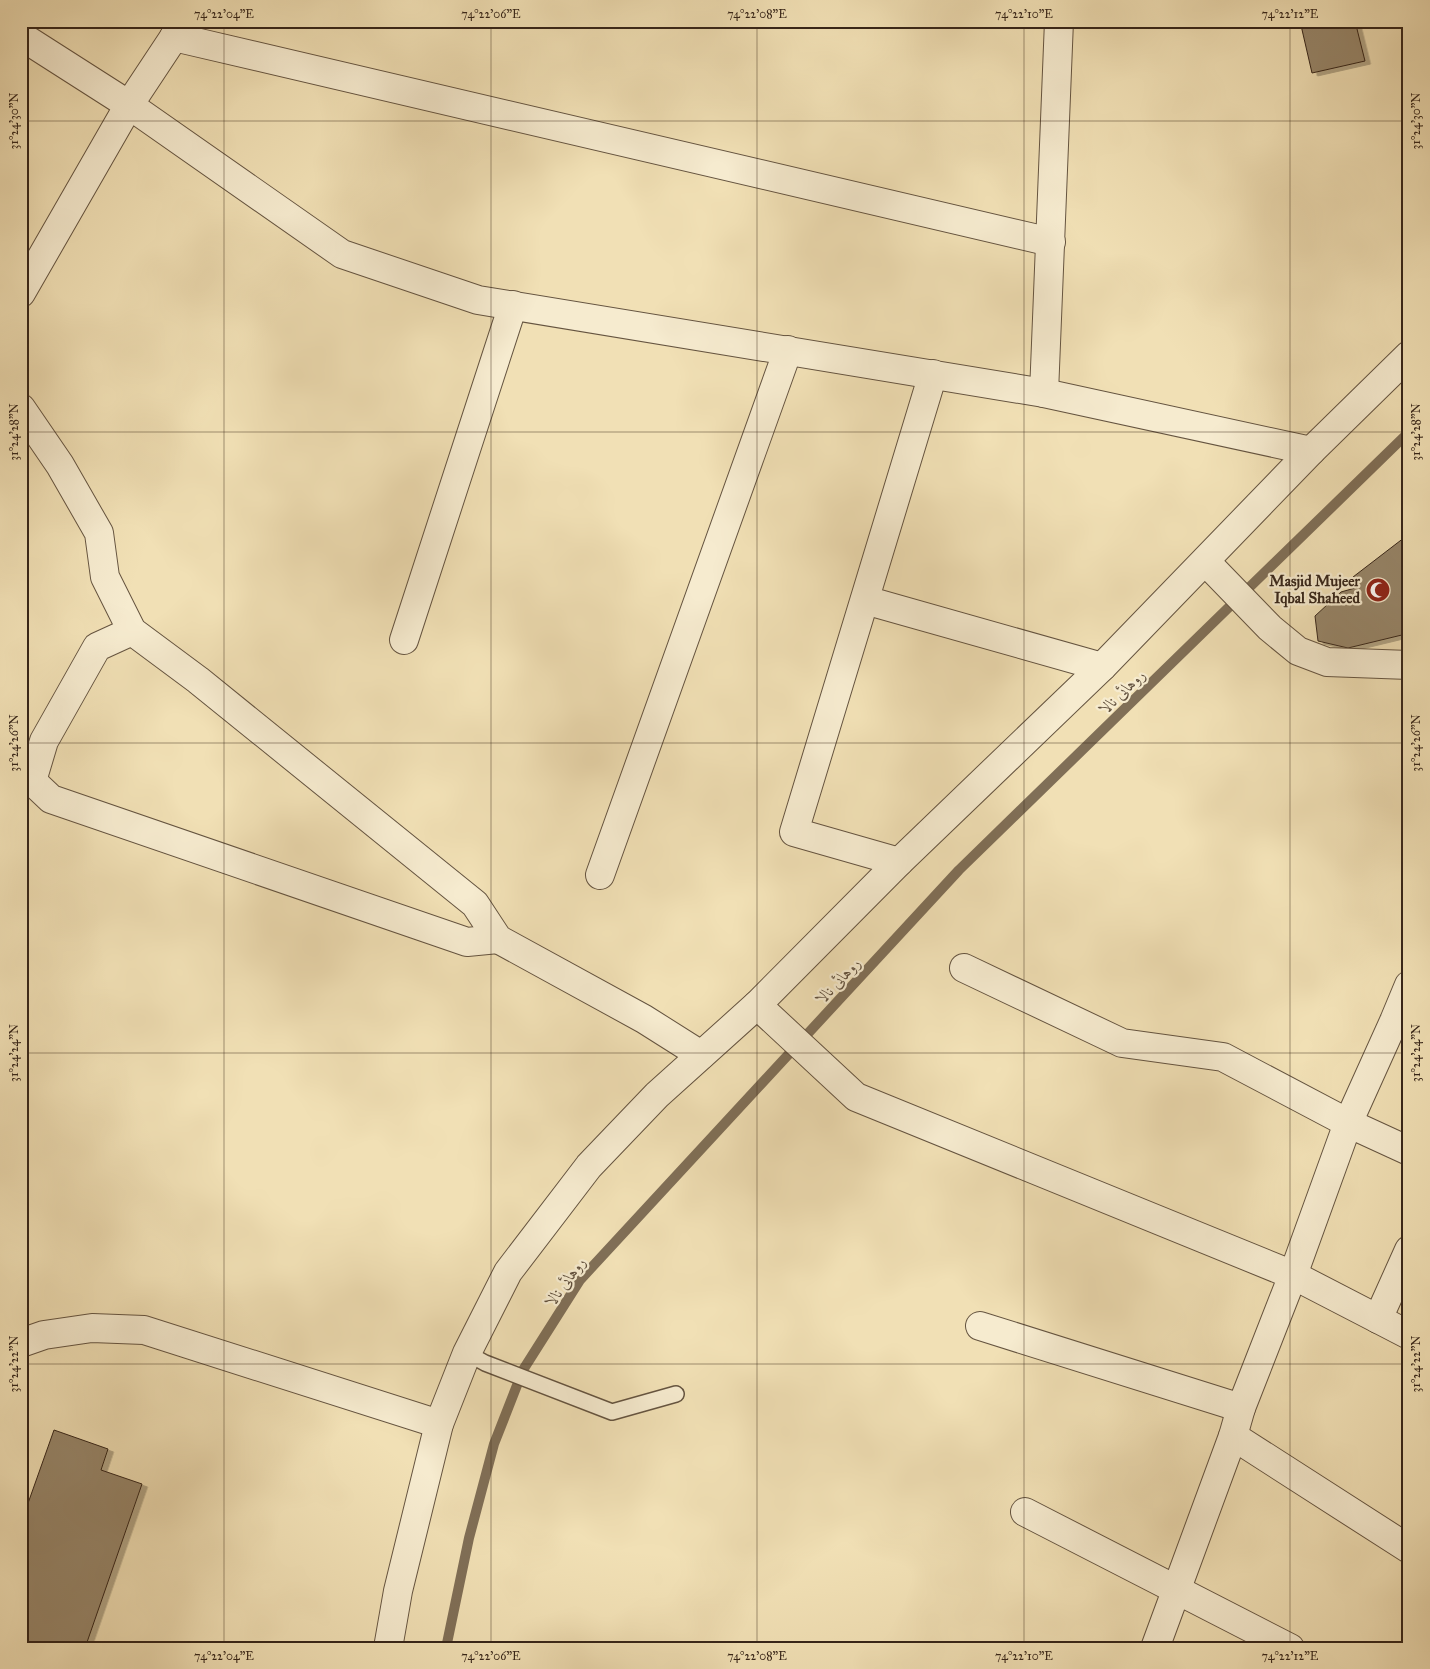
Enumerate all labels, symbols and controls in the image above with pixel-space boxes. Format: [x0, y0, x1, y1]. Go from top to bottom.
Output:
text: 74°22'04"E [194, 7, 254, 21]
text: 74°22'06"E [461, 7, 521, 21]
text: 74°22'08"E [727, 7, 787, 21]
text: 74°22'10"E [995, 7, 1053, 21]
text: 74°22'12"E [1262, 7, 1319, 21]
text: 31°24'30"N [7, 92, 21, 150]
text: 31°24'30"N [1409, 92, 1423, 150]
text: 31°24'28"N [7, 403, 21, 461]
text: 31°24'28"N [1409, 403, 1423, 461]
place label: Masjid Mujeer Iqbal Shaheed [1269, 572, 1360, 608]
mosque icon: Masjid Mujeer Iqbal Shaheed [1365, 577, 1391, 603]
water label: روہائی نالا [1095, 665, 1149, 718]
text: 31°24'26"N [7, 714, 21, 772]
text: 31°24'26"N [1409, 714, 1423, 772]
water label: روہائی نالا [812, 953, 864, 1008]
text: 31°24'24"N [7, 1024, 21, 1082]
text: 31°24'24"N [1409, 1024, 1423, 1082]
water label: روہائی نالا [541, 1253, 590, 1310]
text: 31°24'22"N [7, 1335, 21, 1393]
text: 31°24'22"N [1409, 1335, 1423, 1393]
text: 74°22'04"E [194, 1649, 254, 1663]
text: 74°22'06"E [461, 1649, 521, 1663]
text: 74°22'08"E [727, 1649, 787, 1663]
text: 74°22'10"E [995, 1649, 1053, 1663]
text: 74°22'12"E [1262, 1649, 1319, 1663]

